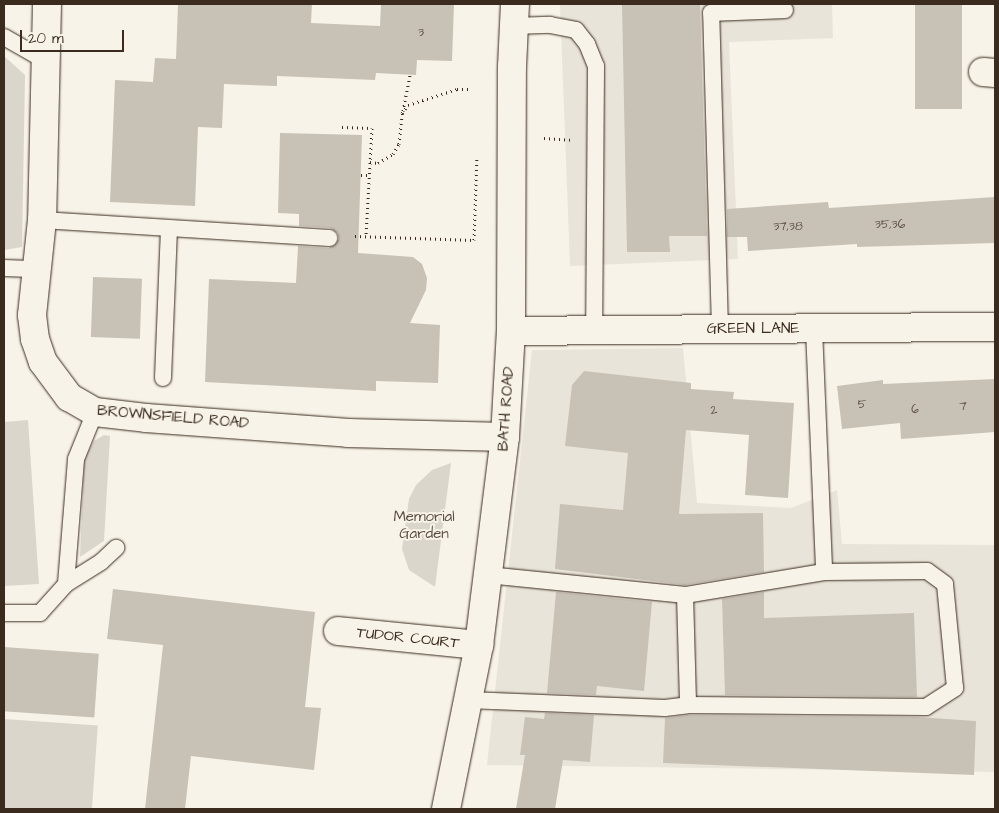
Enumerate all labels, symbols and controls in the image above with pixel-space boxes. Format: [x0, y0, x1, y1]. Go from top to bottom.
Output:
scale bar [22, 20, 126, 52]
house number: 3 [418, 26, 424, 40]
text: 20 m [28, 28, 64, 49]
house number: 35,36 [875, 218, 905, 232]
house number: 37,38 [773, 220, 803, 234]
street label: GREEN LANE [707, 320, 799, 338]
street label: BATH ROAD [494, 366, 518, 452]
house number: 5 [858, 398, 866, 412]
house number: 7 [959, 400, 967, 414]
street label: BROWNSFIELD ROAD [96, 401, 250, 433]
house number: 6 [911, 403, 919, 417]
house number: 2 [711, 404, 717, 418]
park label: Memorial Garden [393, 507, 455, 542]
street label: TUDOR COURT [356, 624, 460, 652]

